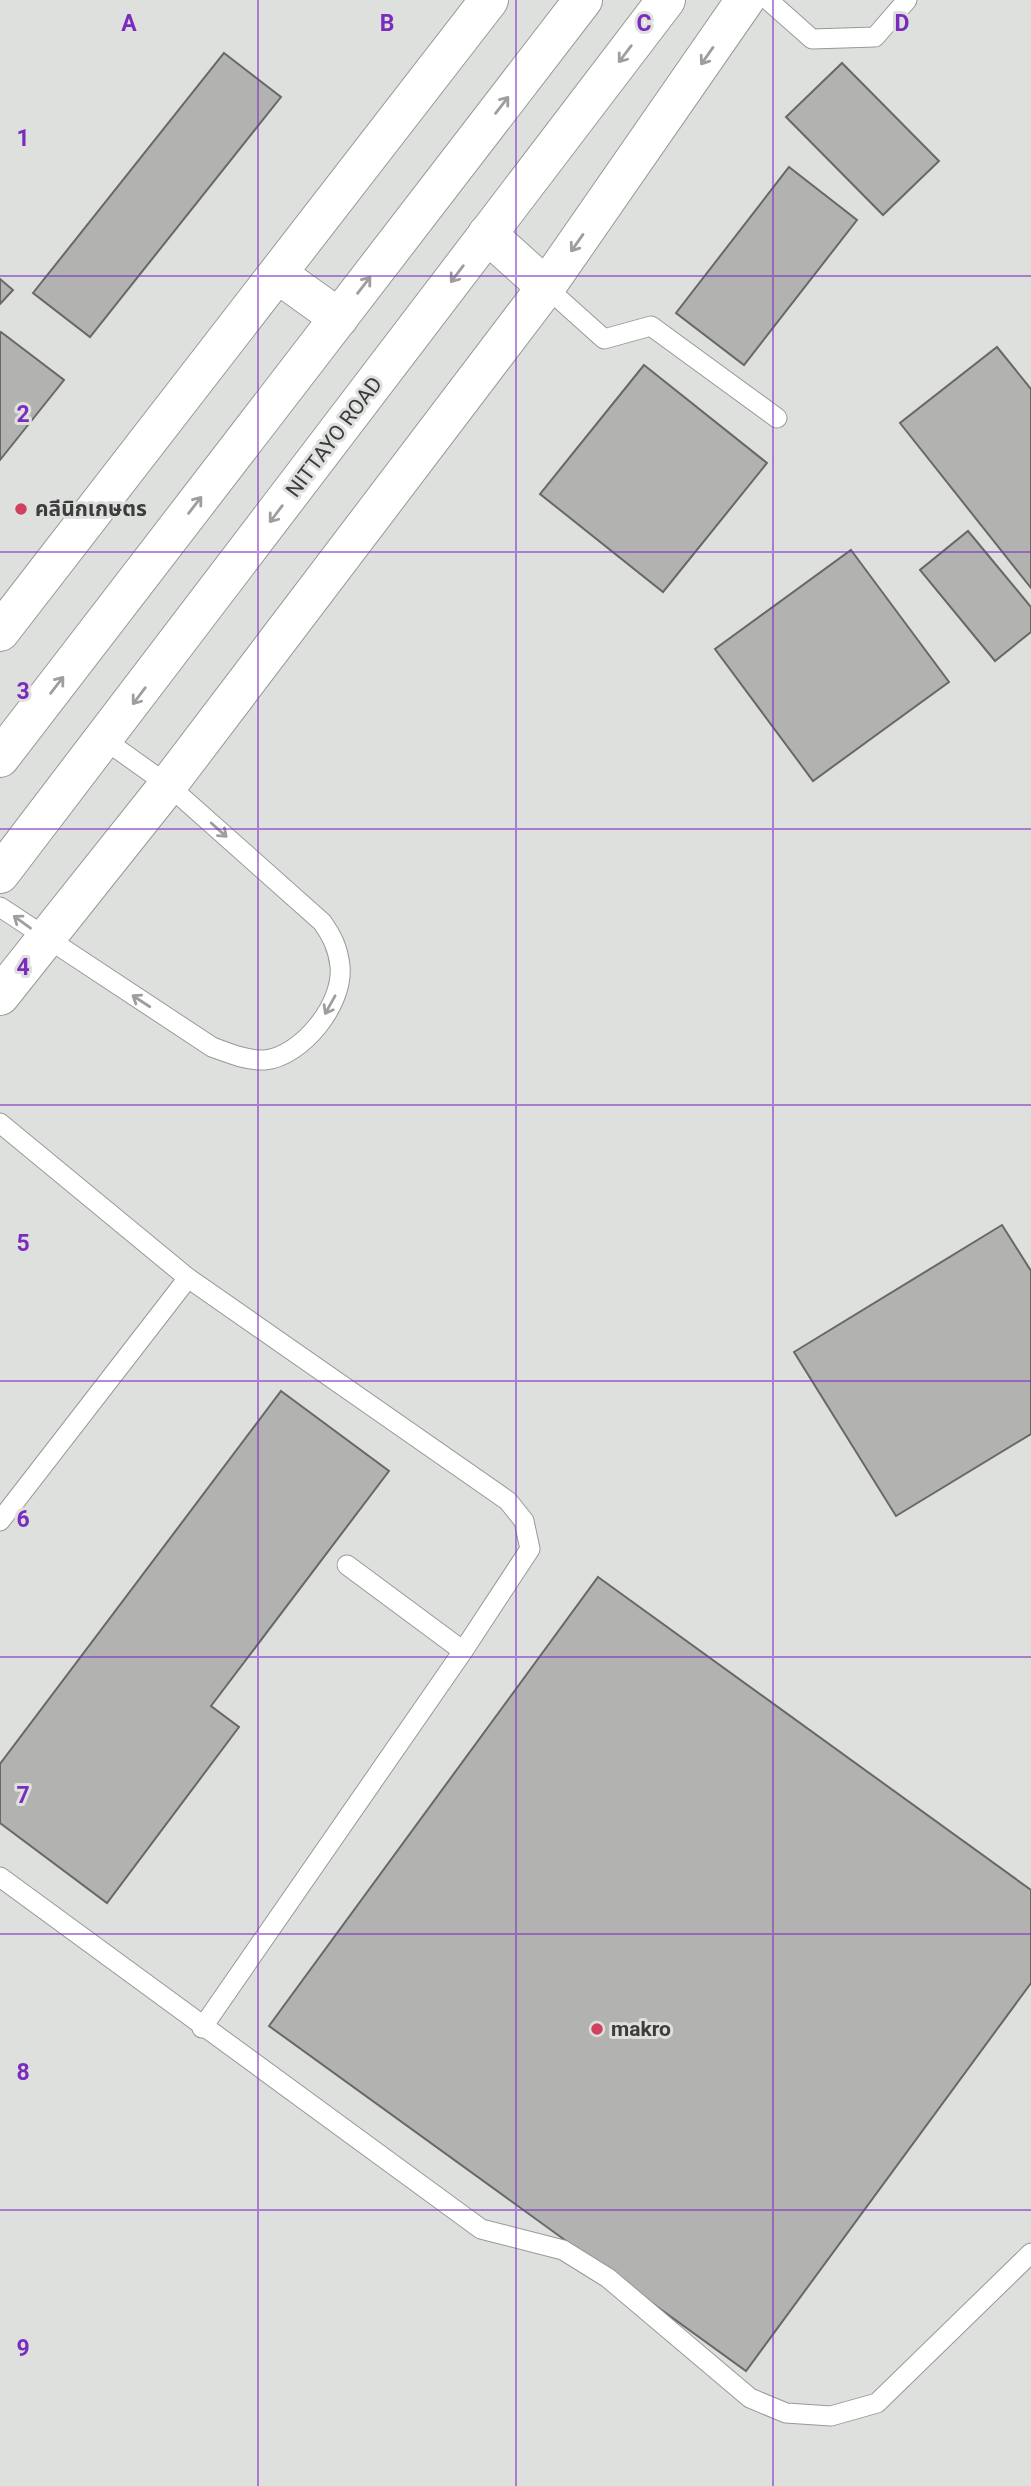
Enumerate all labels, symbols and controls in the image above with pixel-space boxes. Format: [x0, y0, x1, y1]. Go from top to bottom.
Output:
text: A [121, 10, 137, 37]
text: B [380, 10, 394, 37]
text: C [636, 10, 652, 37]
text: D [895, 10, 909, 37]
one-way arrow [617, 44, 632, 63]
one-way arrow [700, 46, 714, 65]
one-way arrow [495, 96, 510, 115]
text: 1 [16, 125, 30, 152]
one-way arrow [570, 233, 584, 252]
one-way arrow [450, 264, 464, 283]
one-way arrow [356, 277, 371, 295]
street label: NITTAYO ROAD [281, 372, 387, 502]
text: 2 [16, 401, 30, 428]
one-way arrow [188, 496, 203, 514]
place label: คลีนิกเกษตร [35, 497, 147, 521]
marker: คลีนิกเกษตร [13, 501, 29, 517]
one-way arrow [268, 504, 283, 523]
one-way arrow [49, 676, 64, 695]
text: 3 [16, 678, 30, 705]
one-way arrow [131, 686, 146, 705]
one-way arrow [210, 822, 228, 838]
one-way arrow [13, 915, 32, 930]
text: 4 [16, 954, 30, 981]
one-way arrow [132, 994, 152, 1008]
one-way arrow [323, 994, 336, 1015]
text: 5 [16, 1230, 30, 1257]
text: 6 [16, 1506, 30, 1533]
text: 7 [16, 1782, 30, 1809]
place label: makro [611, 2017, 671, 2041]
marker: makro [589, 2021, 605, 2037]
text: 8 [16, 2059, 30, 2086]
text: 9 [16, 2335, 30, 2362]

